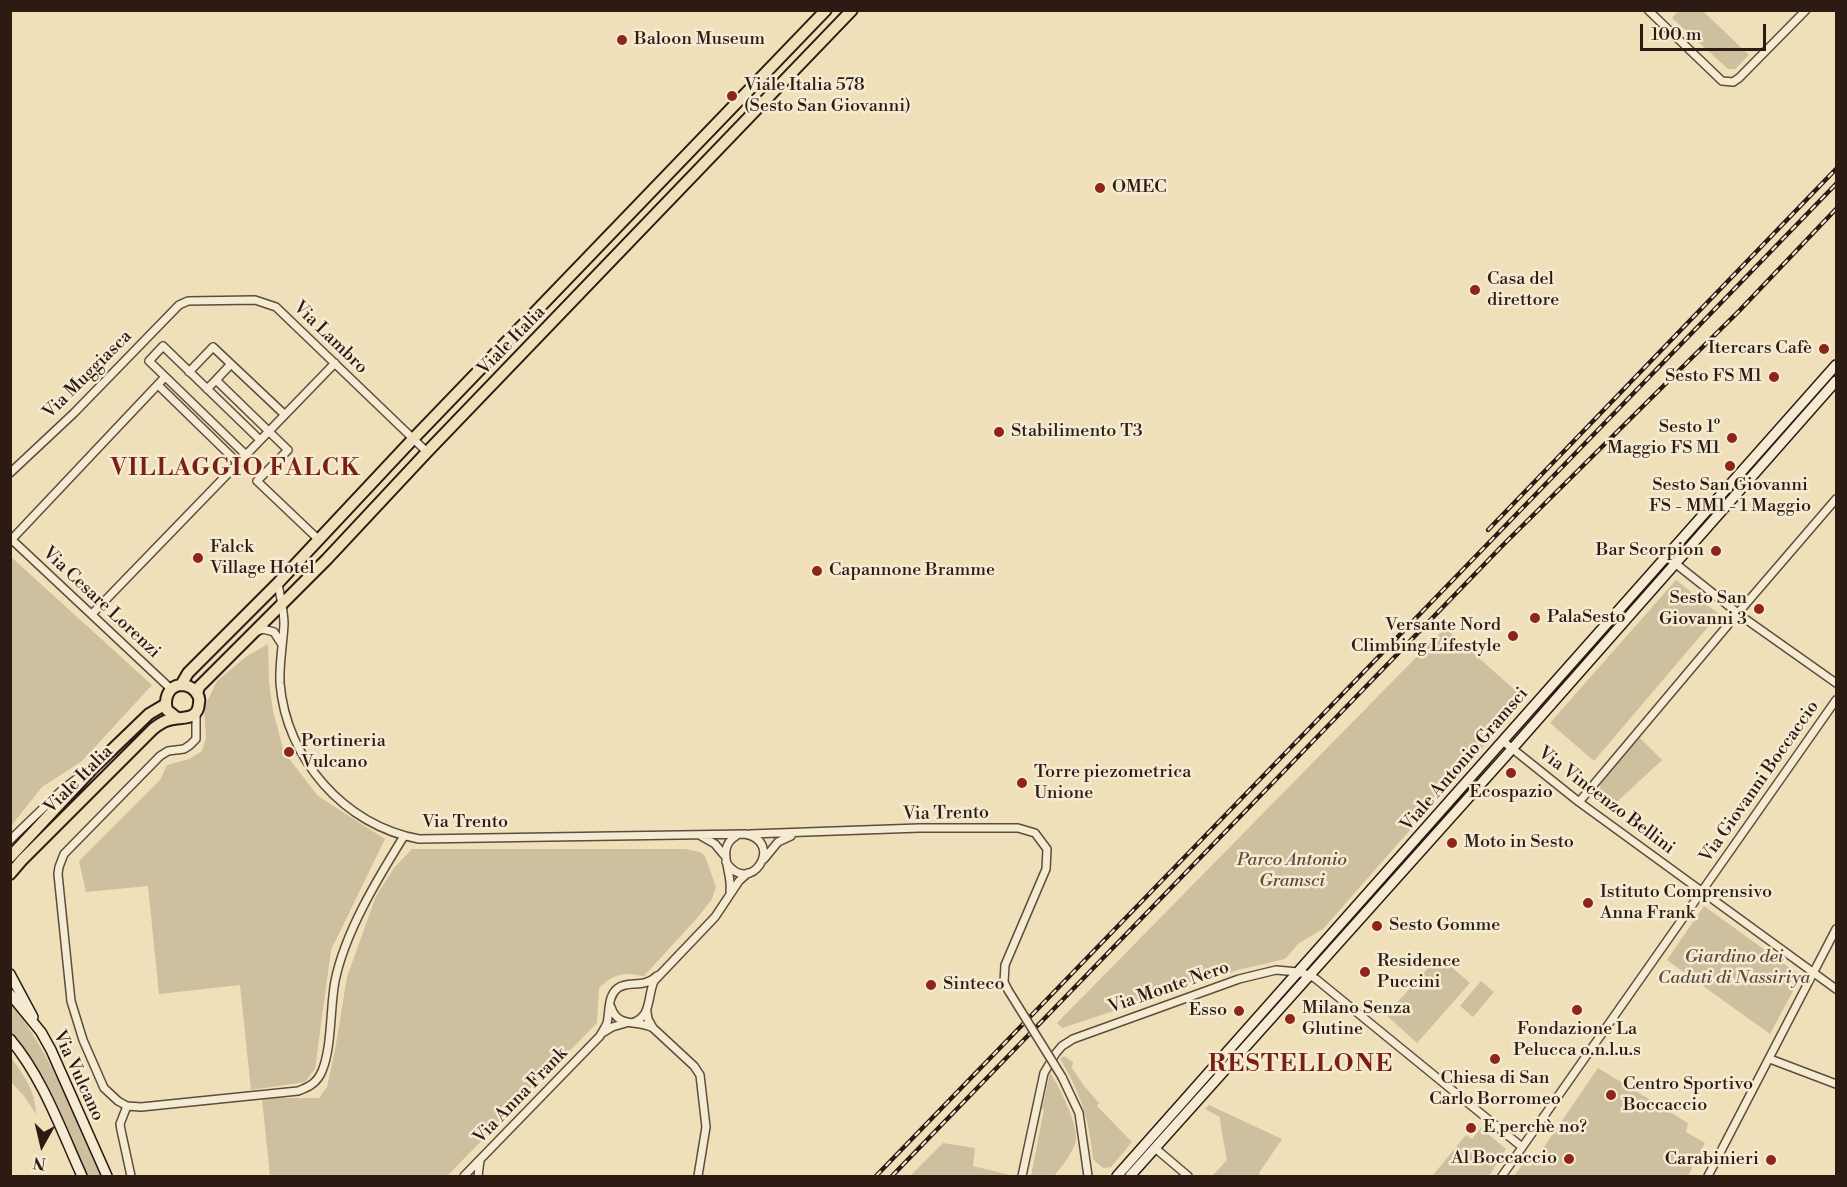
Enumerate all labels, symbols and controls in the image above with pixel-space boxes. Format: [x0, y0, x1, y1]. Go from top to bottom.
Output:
scale bar [1643, 12, 1769, 50]
text: 100 m [1651, 23, 1702, 46]
place label: Baloon Museum [634, 29, 765, 51]
marker: Baloon Museum [615, 33, 629, 47]
place label: Viale Italia 578 (Sesto San Giovanni) [744, 75, 911, 118]
marker: Viale Italia 578 (Sesto San Giovanni) [725, 89, 739, 103]
place label: OMEC [1112, 177, 1167, 199]
marker: OMEC [1093, 181, 1107, 195]
place label: Casa del direttore [1487, 269, 1559, 312]
marker: Casa del direttore [1468, 283, 1482, 297]
street label: Via Lambro [288, 297, 372, 379]
street label: Viale Italia [474, 302, 550, 380]
street label: Via Muggiasca [39, 326, 137, 424]
place label: Itercars Cafè [1708, 338, 1812, 360]
marker: Itercars Cafè [1817, 342, 1831, 356]
place label: Sesto FS M1 [1665, 366, 1762, 388]
marker: Sesto FS M1 [1767, 370, 1781, 384]
place label: Sesto 1º Maggio FS M1 [1607, 417, 1720, 460]
place label: Stabilimento T3 [1011, 421, 1143, 443]
marker: Stabilimento T3 [992, 425, 1006, 439]
marker: Sesto 1º Maggio FS M1 [1725, 431, 1739, 445]
district label: VILLAGGIO FALCK [111, 455, 361, 483]
marker: Sesto San Giovanni FS - MM1 - 1 Maggio [1723, 459, 1737, 473]
place label: Sesto San Giovanni FS - MM1 - 1 Maggio [1649, 475, 1811, 518]
place label: Falck Village Hotel [210, 537, 314, 580]
place label: Bar Scorpion [1596, 540, 1704, 562]
street label: Via Cesare Lorenzi [37, 543, 165, 663]
marker: Bar Scorpion [1709, 544, 1723, 558]
marker: Falck Village Hotel [191, 551, 205, 565]
place label: Capannone Bramme [829, 560, 995, 582]
marker: Capannone Bramme [810, 564, 824, 578]
place label: Sesto San Giovanni 3 [1659, 588, 1747, 630]
marker: Sesto San Giovanni 3 [1752, 602, 1766, 616]
place label: PalaSesto [1547, 607, 1626, 629]
marker: PalaSesto [1528, 611, 1542, 625]
place label: Versante Nord Climbing Lifestyle [1351, 615, 1501, 658]
marker: Versante Nord Climbing Lifestyle [1506, 629, 1520, 643]
street label: Viale Antonio Gramsci [1397, 684, 1533, 836]
street label: Via Giovanni Boccaccio [1696, 697, 1824, 867]
place label: Portineria Vulcano [301, 731, 386, 774]
street label: Viale Italia [40, 741, 118, 819]
street label: Via Vincenzo Bellini [1533, 743, 1679, 859]
marker: Portineria Vulcano [282, 745, 296, 759]
place label: Torre piezometrica Unione [1034, 762, 1191, 804]
marker: Ecospazio [1504, 766, 1518, 780]
marker: Torre piezometrica Unione [1015, 776, 1029, 790]
place label: Ecospazio [1469, 782, 1553, 804]
street label: Via Trento [903, 802, 989, 826]
street label: Via Trento [422, 812, 508, 834]
place label: Moto in Sesto [1464, 832, 1574, 854]
marker: Moto in Sesto [1445, 836, 1459, 850]
park label: Parco Antonio Gramsci [1237, 850, 1347, 892]
place label: Istituto Comprensivo Anna Frank [1600, 882, 1772, 924]
marker: Istituto Comprensivo Anna Frank [1581, 896, 1595, 910]
place label: Sesto Gomme [1389, 915, 1500, 937]
marker: Sesto Gomme [1370, 919, 1384, 933]
park label: Giardino dei Caduti di Nassiriya [1658, 947, 1810, 990]
place label: Residence Puccini [1377, 951, 1460, 994]
street label: Via Monte Nero [1106, 957, 1232, 1019]
marker: Residence Puccini [1358, 965, 1372, 979]
place label: Sinteco [943, 974, 1005, 996]
marker: Sinteco [924, 978, 938, 992]
place label: Milano Senza Glutine [1302, 998, 1411, 1040]
place label: Esso [1189, 1000, 1227, 1022]
marker: Fondazione La Pelucca o.n.l.u.s [1570, 1003, 1584, 1017]
marker: Esso [1232, 1004, 1246, 1018]
marker: Milano Senza Glutine [1283, 1012, 1297, 1026]
place label: Fondazione La Pelucca o.n.l.u.s [1513, 1019, 1641, 1062]
street label: Via Vulcano [48, 1027, 108, 1125]
street label: Via Anna Frank [470, 1043, 572, 1149]
district label: RESTELLONE [1208, 1051, 1394, 1079]
marker: Chiesa di San Carlo Borromeo [1488, 1052, 1502, 1066]
place label: Chiesa di San Carlo Borromeo [1429, 1068, 1561, 1110]
place label: Centro Sportivo Boccaccio [1623, 1074, 1753, 1116]
marker: Centro Sportivo Boccaccio [1604, 1088, 1618, 1102]
north arrow [12, 1115, 72, 1175]
place label: E perchè no? [1483, 1117, 1587, 1139]
marker: E perchè no? [1464, 1121, 1478, 1135]
place label: Al Boccaccio [1451, 1148, 1557, 1170]
place label: Carabinieri [1665, 1149, 1759, 1171]
text: N [32, 1152, 47, 1174]
marker: Al Boccaccio [1562, 1152, 1576, 1166]
marker: Carabinieri [1764, 1153, 1778, 1167]

